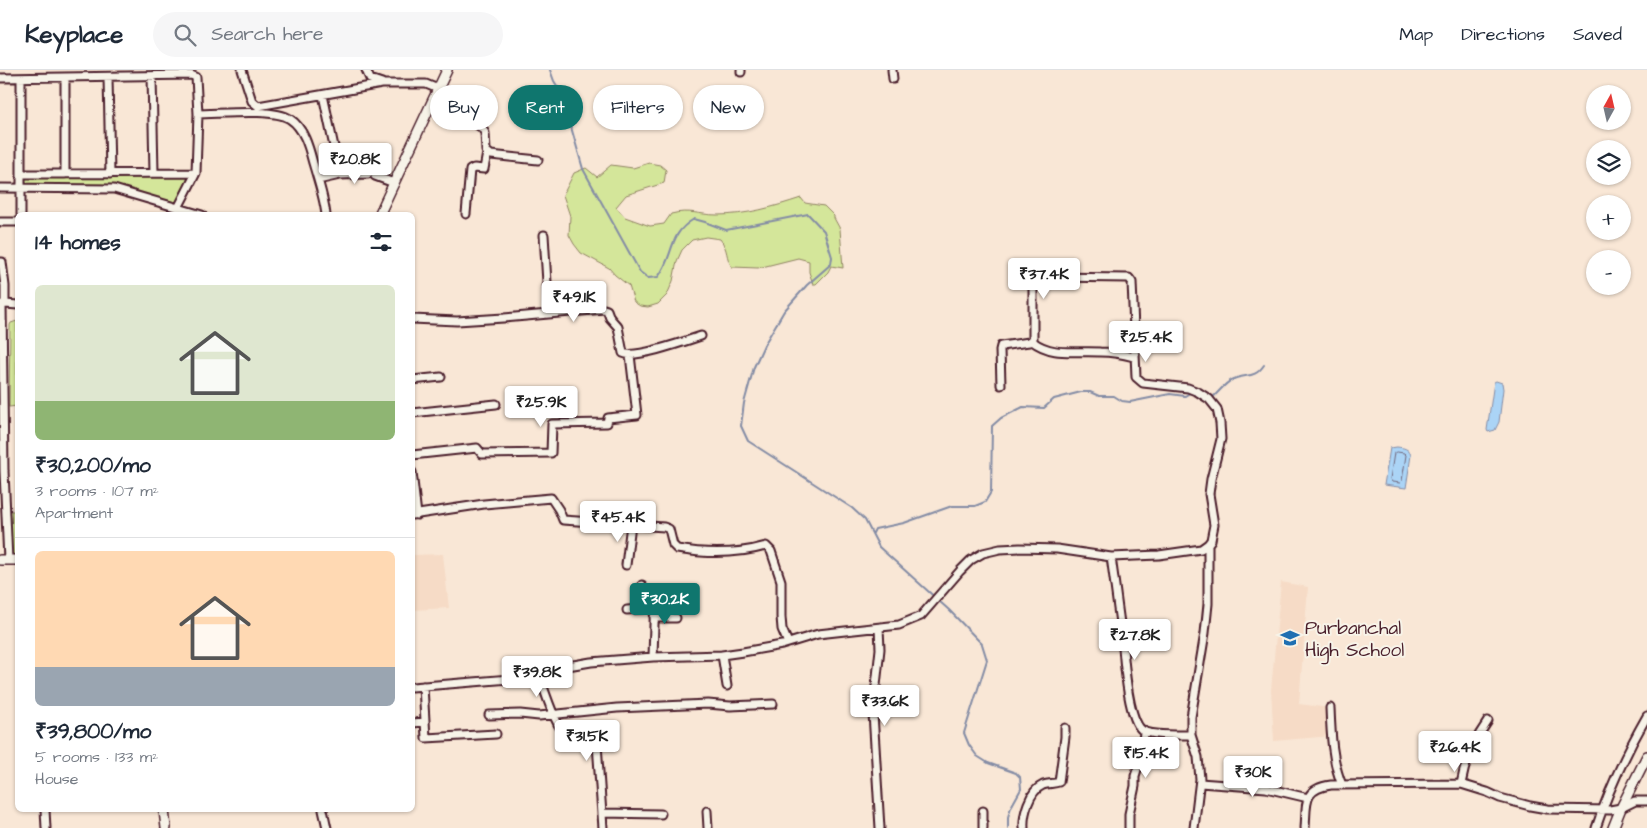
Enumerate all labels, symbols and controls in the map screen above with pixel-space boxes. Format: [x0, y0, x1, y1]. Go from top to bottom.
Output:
search box [153, 12, 503, 57]
text: Keyplace [25, 18, 123, 52]
icon: search [171, 21, 199, 49]
text: Search here [211, 21, 323, 48]
text: Map [1399, 22, 1433, 47]
text: Directions [1461, 22, 1545, 47]
text: Saved [1573, 22, 1622, 47]
chip: Buy [430, 85, 498, 130]
chip: Rent [508, 85, 583, 130]
chip: Filters [593, 85, 683, 130]
chip: New [693, 85, 764, 130]
north arrow [1586, 85, 1631, 130]
map controls [1586, 85, 1631, 295]
button: layers [1586, 140, 1631, 185]
pin: ₹20.8K [314, 142, 396, 185]
text: ₹20.8K [330, 148, 380, 170]
button: + [1586, 195, 1631, 240]
text: 14 homes [35, 228, 121, 257]
icon: filters [367, 228, 395, 256]
button: − [1586, 250, 1631, 295]
pin: ₹37.4K [1003, 258, 1085, 300]
text: ₹37.4K [1019, 263, 1069, 285]
pin: ₹49.1K [533, 280, 615, 323]
text: ₹49.1K [552, 286, 596, 308]
icon: home [170, 318, 260, 408]
pin: ₹25.4K [1105, 320, 1187, 363]
text: ₹25.4K [1120, 326, 1172, 348]
pin: ₹25.9K [500, 386, 582, 428]
text: ₹25.9K [516, 391, 566, 413]
text: ₹30,200/mo [35, 451, 151, 480]
text: 3 rooms · 107 m² [35, 480, 159, 502]
pin: ₹45.4K [577, 500, 659, 543]
text: Apartment [35, 502, 113, 524]
text: ₹45.4K [591, 506, 645, 528]
pin: ₹30.2K [624, 582, 706, 625]
icon: home [170, 583, 260, 673]
text: ₹30.2K [641, 588, 689, 610]
place label: Purbanchal High School [1305, 615, 1404, 665]
pin: ₹27.8K [1094, 618, 1176, 661]
text: ₹27.8K [1110, 624, 1160, 646]
school or university icon: Purbanchal High School [1279, 627, 1301, 649]
pin: ₹39.8K [496, 656, 578, 698]
text: ₹39.8K [513, 661, 561, 683]
pin: ₹33.6K [844, 684, 926, 727]
text: ₹33.6K [861, 690, 909, 712]
text: ₹39,800/mo [35, 717, 151, 746]
pin: ₹31.5K [546, 720, 628, 762]
text: ₹31.5K [566, 725, 608, 747]
pin: ₹26.4K [1414, 730, 1496, 773]
pin: ₹15.4K [1105, 736, 1187, 779]
text: ₹26.4K [1429, 736, 1481, 758]
text: ₹15.4K [1123, 742, 1169, 764]
text: 5 rooms · 133 m² [35, 746, 158, 768]
pin: ₹30K [1223, 756, 1283, 798]
text: ₹30K [1234, 761, 1272, 783]
text: House [35, 768, 79, 790]

